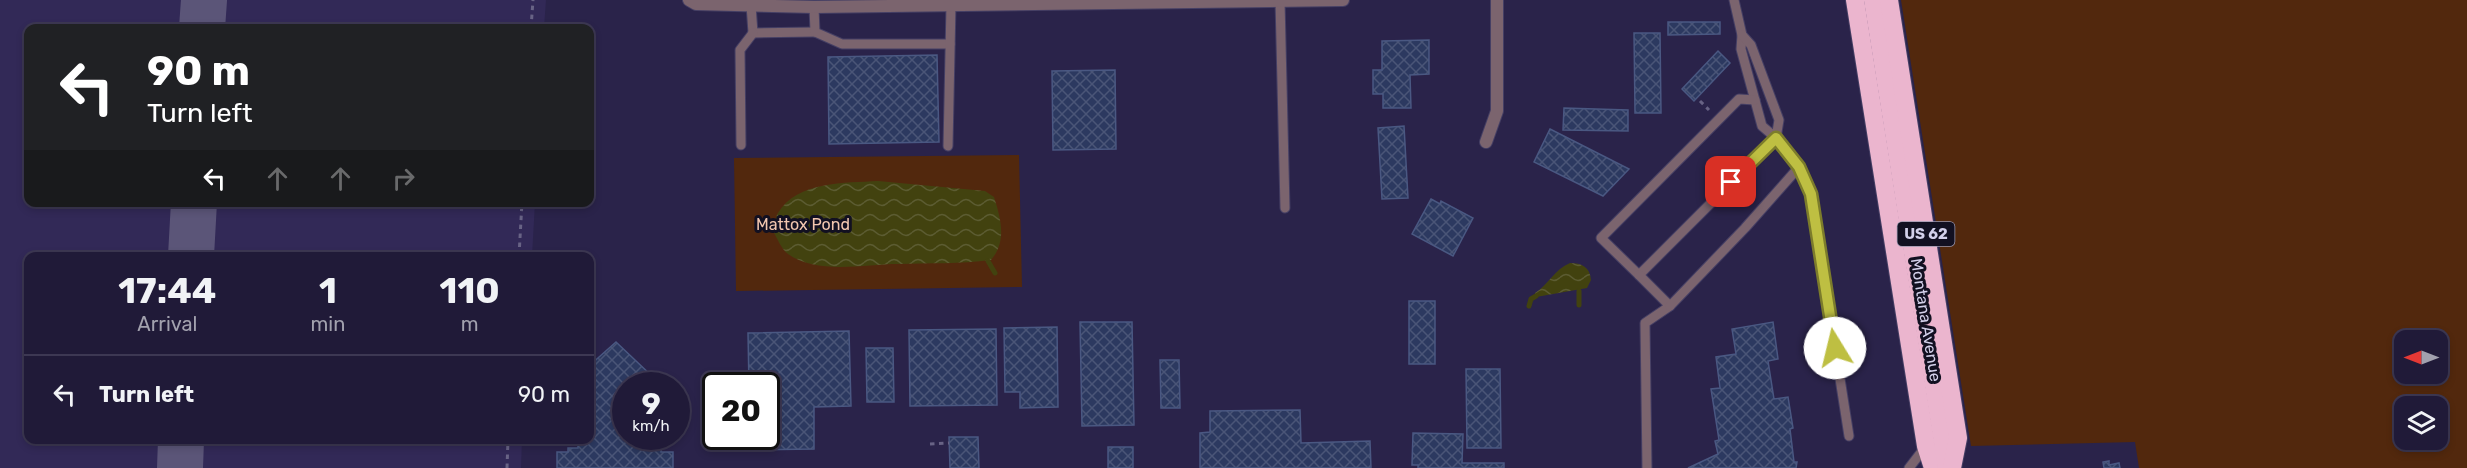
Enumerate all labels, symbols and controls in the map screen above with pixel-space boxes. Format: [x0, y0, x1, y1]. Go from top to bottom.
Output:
text: 90 m [147, 46, 250, 96]
icon: left [48, 48, 126, 126]
text: Turn left [147, 97, 252, 129]
pin [1705, 156, 1756, 207]
icon: left [198, 162, 231, 195]
icon: ahead [261, 162, 294, 195]
icon: ahead [324, 162, 357, 195]
icon: right [387, 162, 420, 195]
icon: arrive [1714, 165, 1747, 198]
park label: Mattox Pond [756, 215, 850, 234]
road number: US 62 [1898, 222, 1954, 246]
street label: Montana Avenue [1907, 257, 1945, 383]
text: 17:44 [118, 269, 216, 312]
text: 1 [319, 269, 337, 312]
text: 110 [440, 269, 500, 312]
text: Arrival [137, 312, 197, 336]
text: min [311, 312, 345, 336]
text: m [461, 312, 479, 336]
position arrow [1803, 316, 1867, 380]
north arrow [2394, 330, 2448, 384]
map controls [2394, 330, 2448, 450]
speed limit sign: 20 [702, 372, 780, 450]
icon: left [48, 378, 81, 411]
text: Turn left [99, 381, 194, 408]
text: 90 m [518, 381, 570, 408]
text: 9 [641, 386, 661, 422]
button: layers [2394, 396, 2448, 450]
text: km/h [632, 417, 670, 435]

